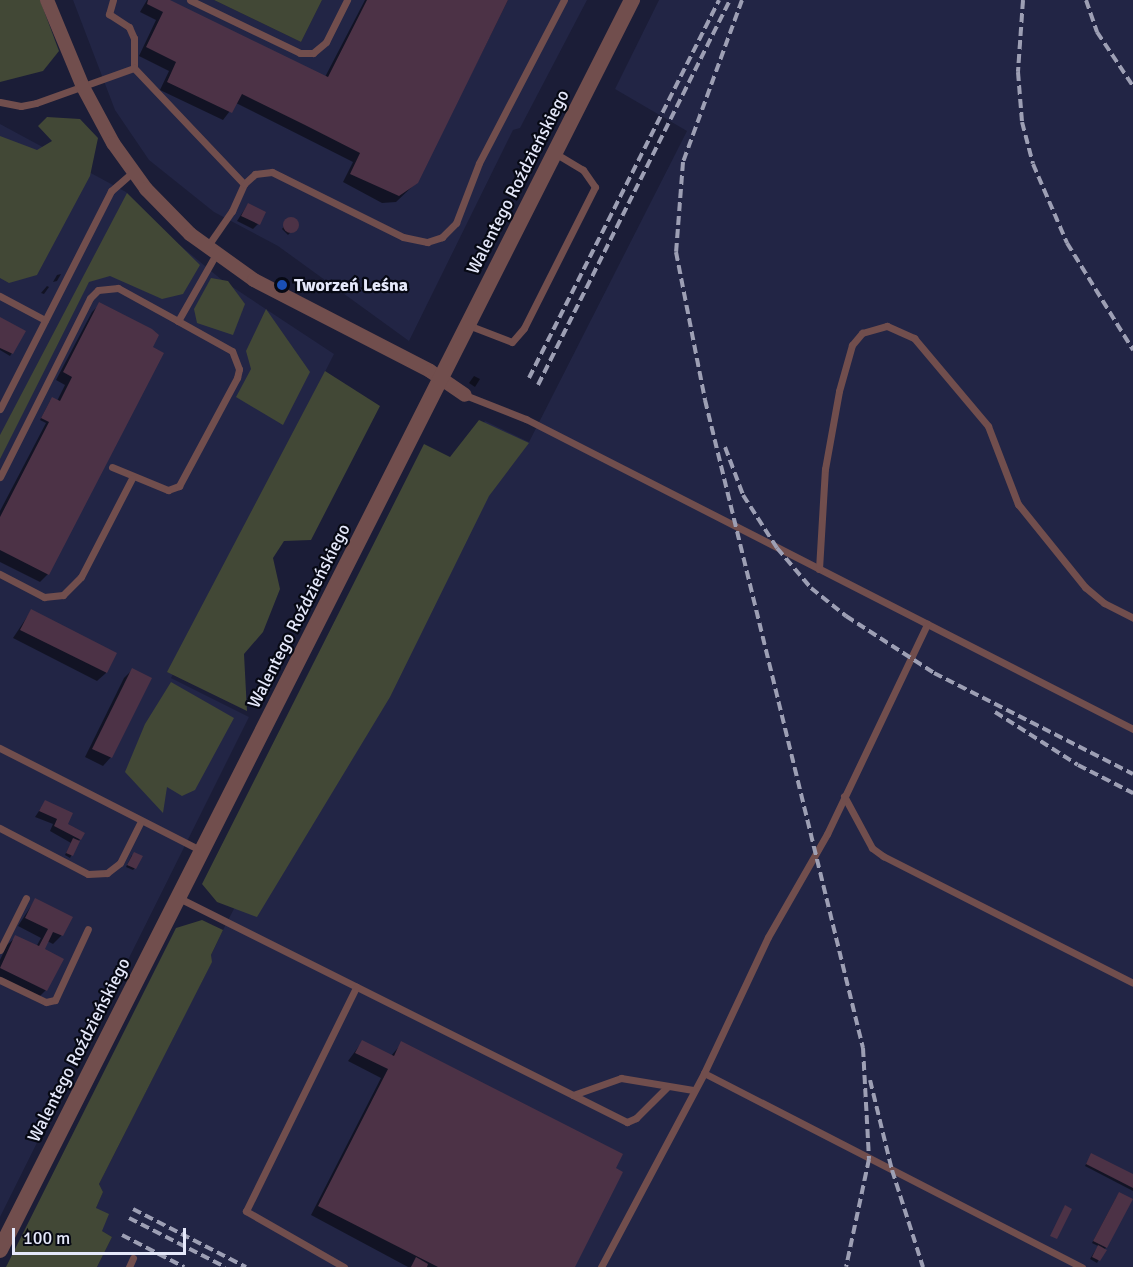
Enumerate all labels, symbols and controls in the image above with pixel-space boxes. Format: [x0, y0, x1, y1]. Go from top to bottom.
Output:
street label: Walentego Roździeńskiego [462, 86, 574, 278]
place label: Tworzeń Leśna [294, 274, 408, 296]
marker: Tworzeń Leśna [275, 278, 289, 292]
street label: Walentego Roździeńskiego [243, 520, 355, 712]
street label: Walentego Roździeńskiego [23, 954, 135, 1146]
scale bar [15, 1216, 189, 1254]
text: 100 m [23, 1227, 70, 1249]

